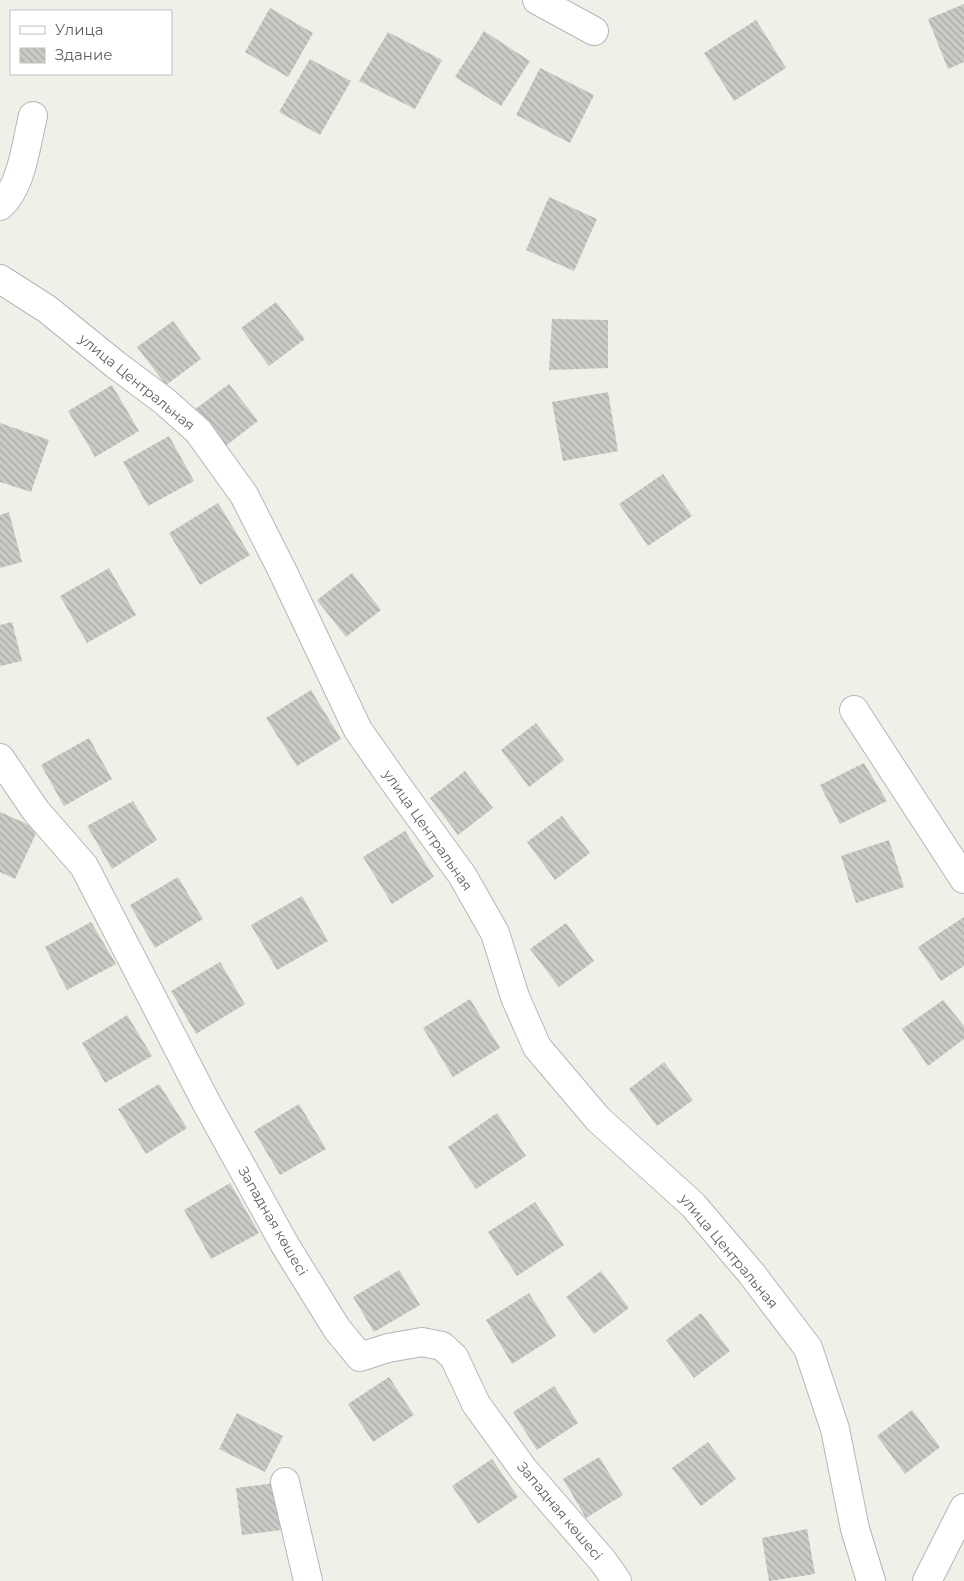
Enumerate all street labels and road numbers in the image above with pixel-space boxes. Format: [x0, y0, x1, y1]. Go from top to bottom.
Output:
street label: улица Центральная [75, 329, 199, 434]
street label: улица Центральная [379, 765, 477, 894]
street label: Западная көшесі [234, 1163, 312, 1279]
street label: улица Центральная [675, 1189, 782, 1312]
street label: Западная көшесі [513, 1458, 607, 1564]

